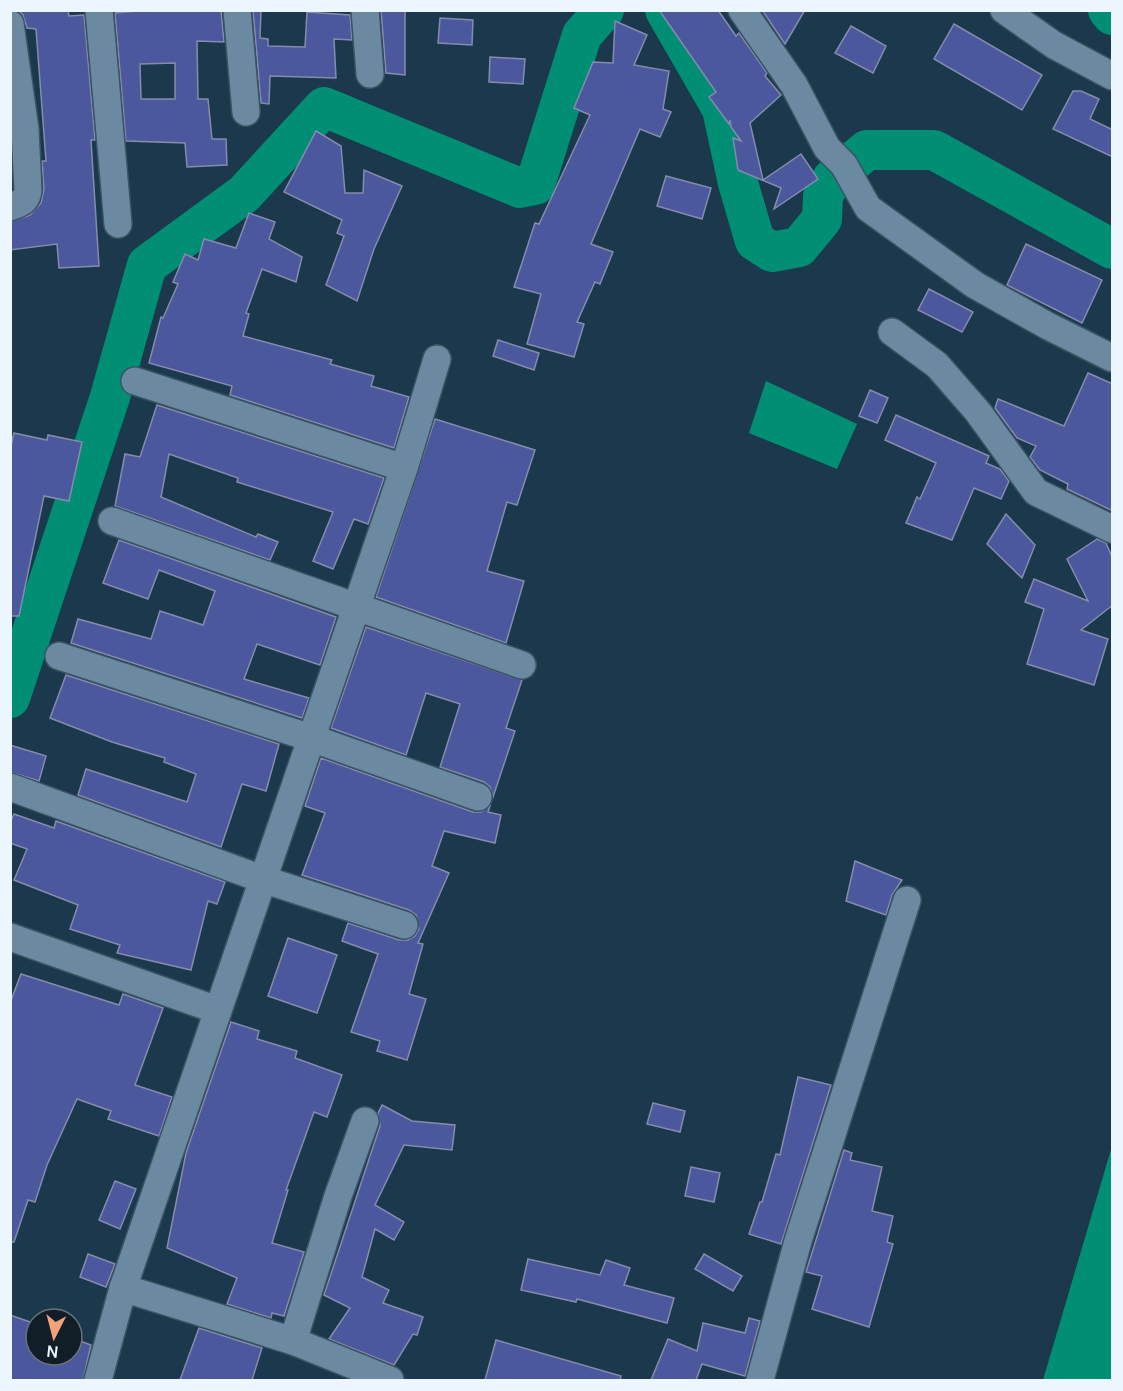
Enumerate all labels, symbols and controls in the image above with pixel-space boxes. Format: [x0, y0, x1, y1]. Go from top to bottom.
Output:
north arrow [24, 1307, 84, 1367]
text: N [46, 1340, 59, 1363]

